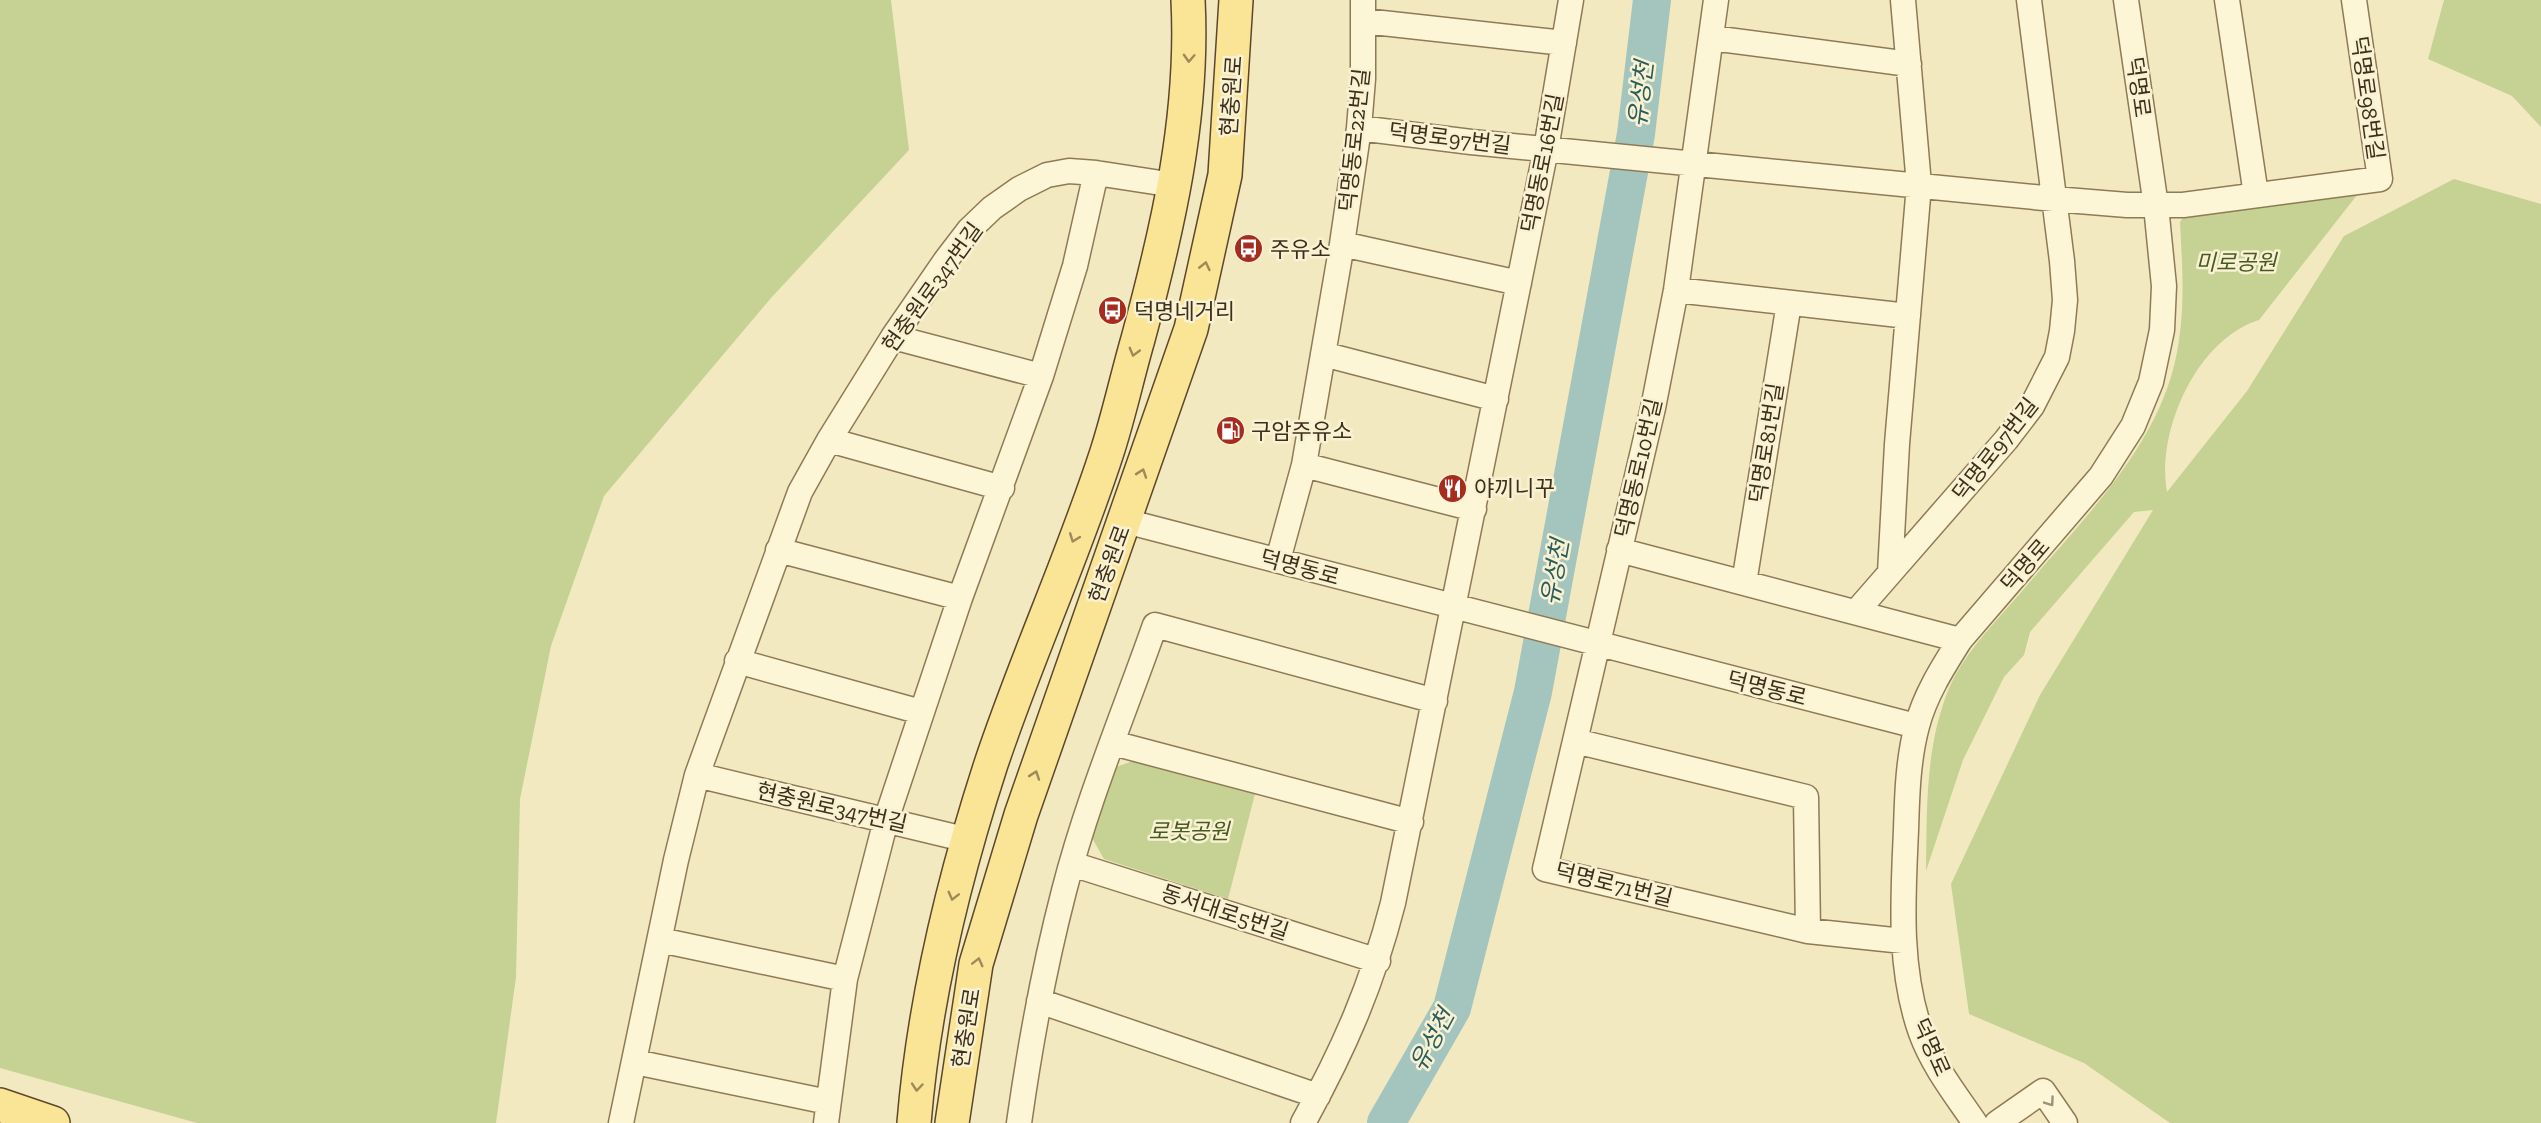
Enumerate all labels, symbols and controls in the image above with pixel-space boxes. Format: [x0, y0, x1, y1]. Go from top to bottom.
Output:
street label: 덕명로98번길 [2345, 34, 2390, 162]
one-way arrow [1183, 54, 1196, 63]
street label: 현충원로 [1215, 55, 1248, 137]
street label: 덕명로 [2121, 55, 2156, 119]
water label: 유성천 [1622, 56, 1659, 129]
street label: 덕명동로22번길 [1334, 67, 1375, 213]
street label: 덕명동로16번길 [1516, 91, 1569, 235]
street label: 덕명로97번길 [1387, 118, 1513, 159]
street label: 현충원로347번길 [876, 217, 989, 358]
bus stop icon: 주유소 [1233, 233, 1265, 265]
place label: 주유소 [1270, 236, 1331, 263]
park label: 미로공원 [2196, 249, 2278, 276]
one-way arrow [1198, 262, 1211, 272]
bus stop icon: 덕명네거리 [1097, 295, 1129, 327]
place label: 덕명네거리 [1134, 298, 1235, 325]
one-way arrow [1129, 347, 1141, 357]
street label: 덕명로81번길 [1744, 381, 1789, 505]
street label: 덕명로97번길 [1947, 392, 2044, 506]
street label: 덕명동로10번길 [1609, 396, 1668, 541]
fuel station icon: 구암주유소 [1214, 415, 1246, 447]
place label: 구암주유소 [1251, 418, 1352, 445]
one-way arrow [1134, 468, 1147, 479]
restaurant icon: 야끼니꾸 [1437, 472, 1469, 504]
place label: 야끼니꾸 [1474, 475, 1555, 502]
street label: 현충원로 [1083, 522, 1136, 607]
one-way arrow [1069, 532, 1082, 543]
water label: 유성천 [1534, 534, 1575, 607]
street label: 덕명로 [1995, 534, 2055, 597]
street label: 덕명동로 [1257, 544, 1342, 591]
street label: 덕명동로 [1724, 666, 1809, 711]
one-way arrow [1027, 770, 1040, 781]
street label: 현충원로347번길 [754, 777, 910, 838]
park label: 로봇공원 [1149, 818, 1231, 845]
street label: 덕명로71번길 [1552, 857, 1675, 912]
street label: 동서대로5번길 [1158, 879, 1292, 946]
one-way arrow [948, 891, 961, 901]
one-way arrow [970, 957, 983, 967]
street label: 현충원로 [947, 986, 986, 1070]
water label: 유성천 [1403, 1001, 1461, 1076]
street label: 덕명로 [1907, 1014, 1956, 1080]
one-way arrow [911, 1083, 924, 1092]
one-way arrow [2043, 1095, 2054, 1106]

